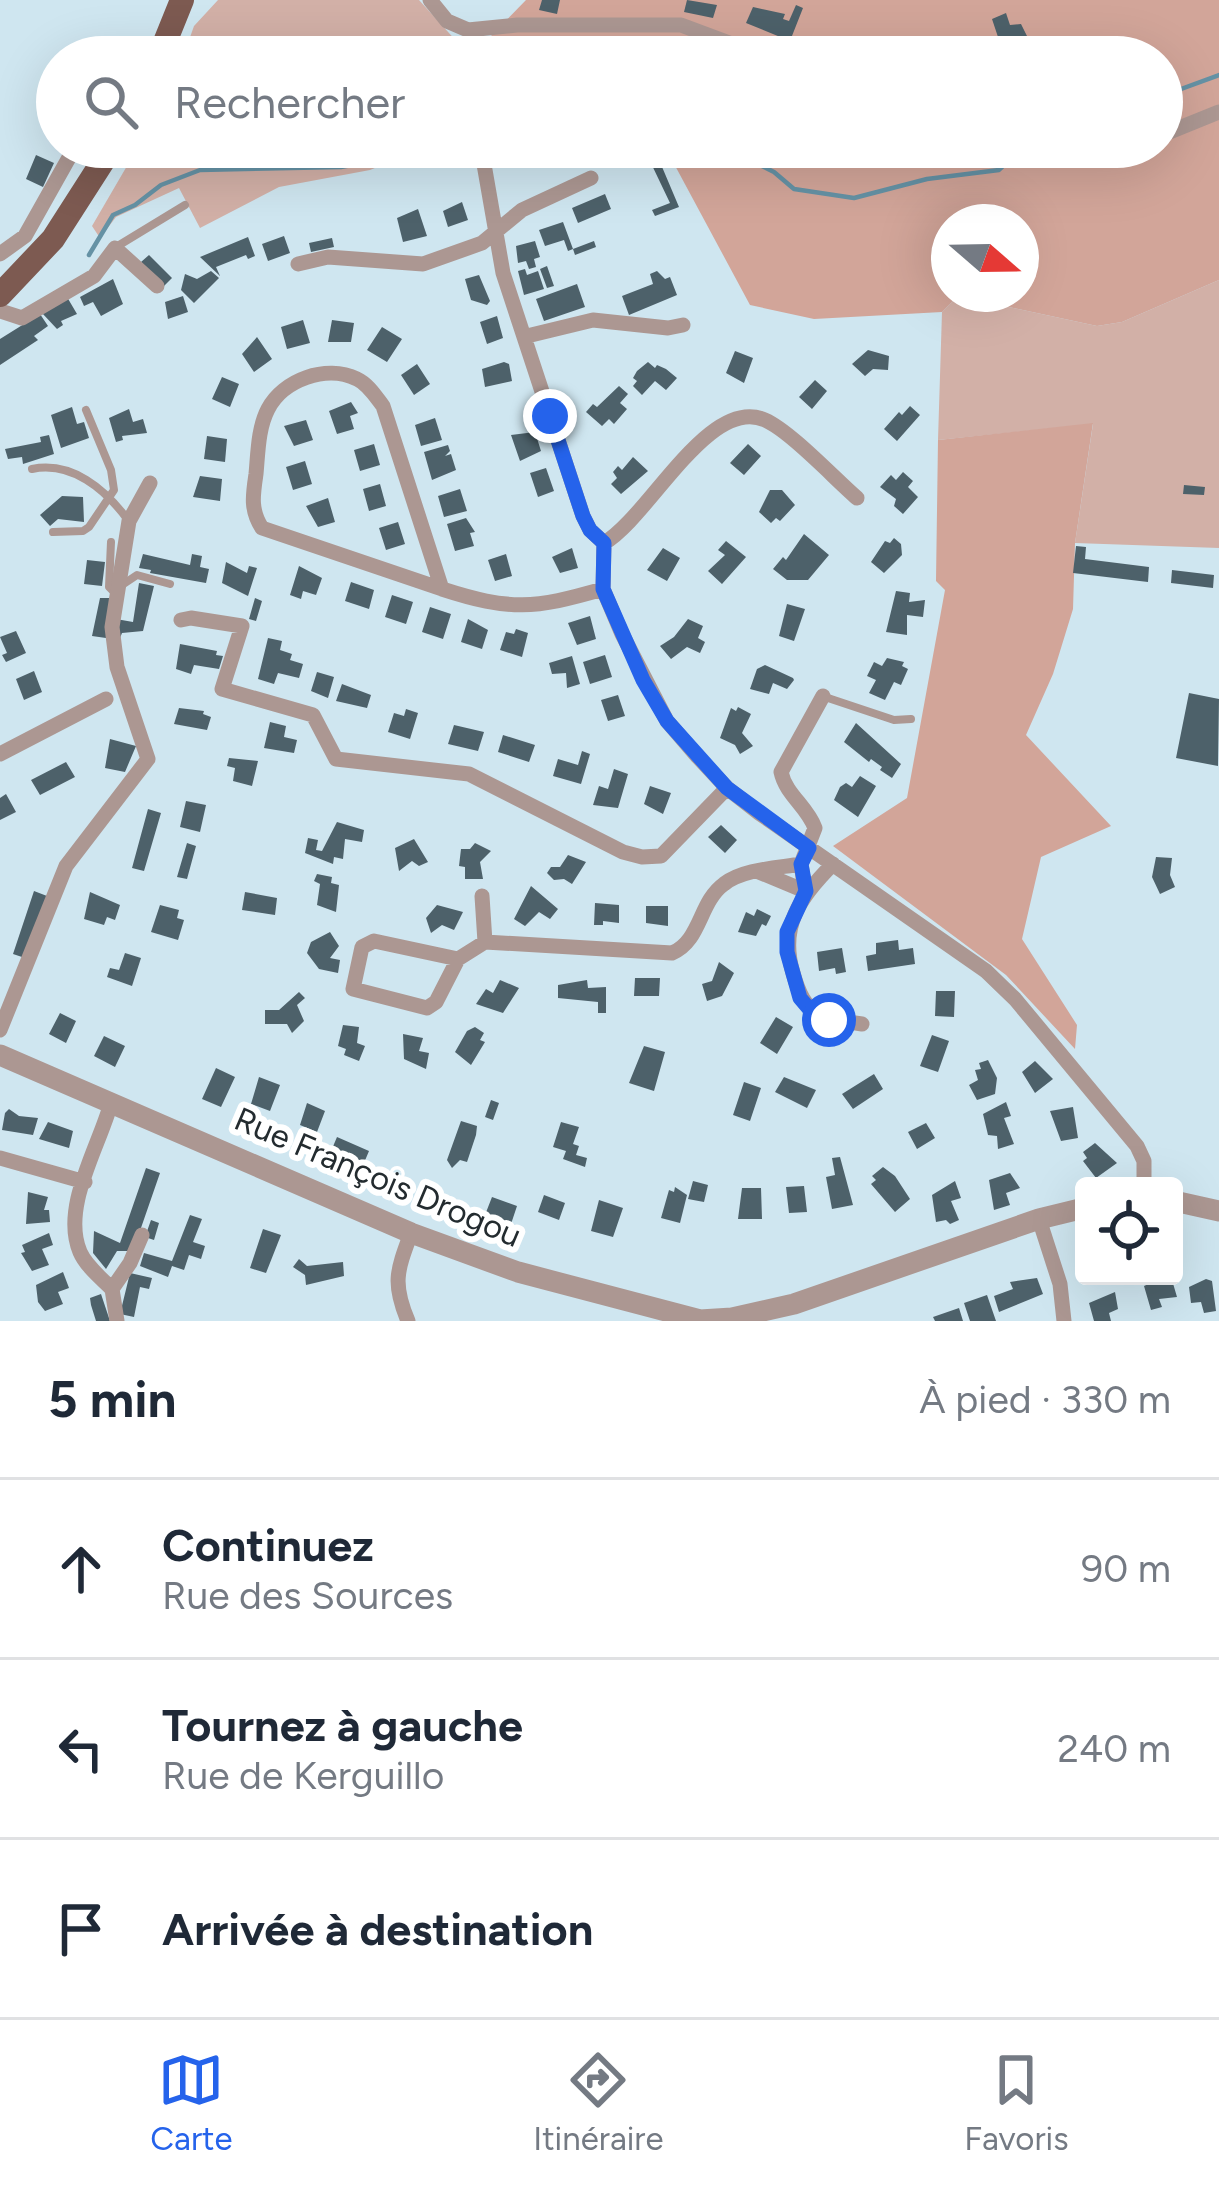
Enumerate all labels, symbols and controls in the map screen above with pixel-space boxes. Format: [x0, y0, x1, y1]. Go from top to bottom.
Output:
search box [36, 36, 1183, 168]
icon: search [78, 69, 144, 135]
text: Rechercher [174, 75, 405, 129]
north arrow [931, 204, 1039, 312]
route end [523, 389, 577, 443]
route start [802, 993, 856, 1047]
street label: Rue François Drogou [229, 1099, 527, 1255]
map controls [1075, 1177, 1183, 1285]
button: locate [1075, 1177, 1183, 1285]
text: 5 min [48, 1369, 177, 1430]
text: À pied · 330 m [919, 1376, 1171, 1423]
text: Continuez [162, 1518, 374, 1572]
icon: ahead [48, 1536, 114, 1602]
text: 90 m [1081, 1545, 1171, 1592]
text: Rue des Sources [162, 1572, 453, 1619]
text: Tournez à gauche [162, 1698, 523, 1752]
icon: left [48, 1716, 114, 1782]
text: 240 m [1057, 1725, 1171, 1772]
text: Rue de Kerguillo [162, 1752, 444, 1799]
icon: arrive [48, 1896, 114, 1962]
text: Arrivée à destination [162, 1902, 593, 1956]
tab: Carte [150, 2047, 233, 2158]
tab: Itinéraire [533, 2047, 664, 2158]
tab: Favoris [964, 2047, 1069, 2158]

